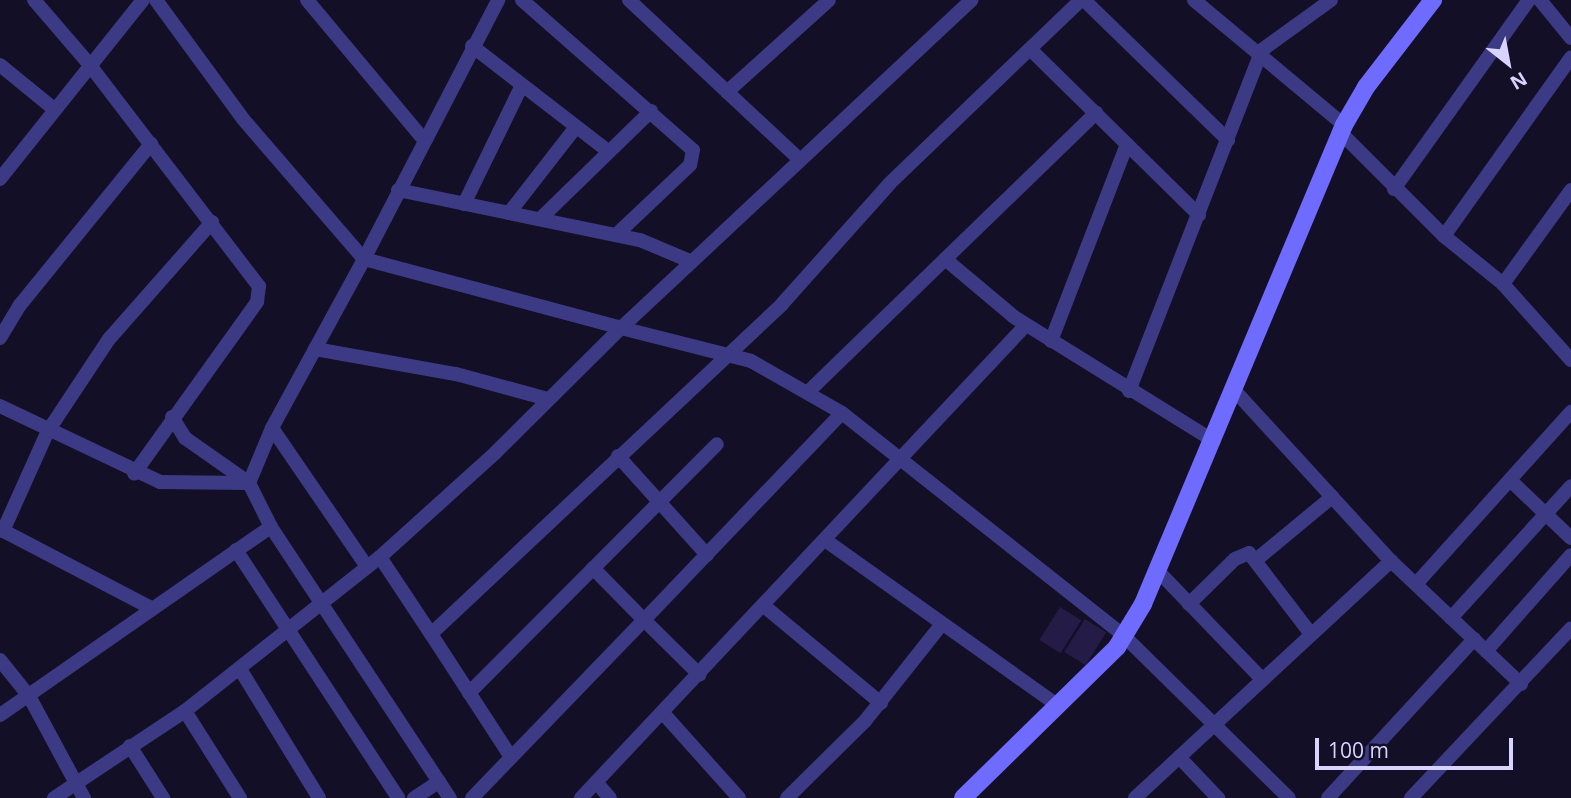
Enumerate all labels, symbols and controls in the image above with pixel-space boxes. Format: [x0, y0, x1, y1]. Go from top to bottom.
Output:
north arrow [1473, 28, 1543, 98]
text: N [1506, 66, 1532, 96]
scale bar [1319, 724, 1517, 768]
text: 100 m [1328, 736, 1389, 764]

